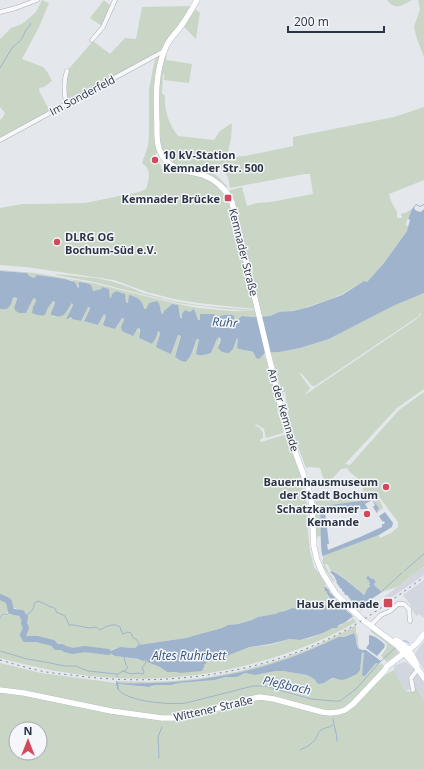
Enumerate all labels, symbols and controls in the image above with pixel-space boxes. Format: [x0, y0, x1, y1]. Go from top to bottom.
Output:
scale bar [288, 8, 384, 34]
text: 200 m [294, 13, 329, 30]
street label: Im Sonderfeld [47, 71, 117, 119]
place label: 10 kV-Station Kemnader Str. 500 [163, 147, 263, 175]
marker: 10 kV-Station Kemnader Str. 500 [150, 155, 160, 165]
place label: Kemnader Brücke [122, 191, 220, 206]
marker: Kemnader Brücke [223, 193, 233, 203]
street label: Kemnader Straße [226, 207, 262, 297]
place label: DLRG OG Bochum-Süd e.V. [65, 229, 157, 257]
marker: DLRG OG Bochum-Süd e.V. [52, 237, 62, 247]
water label: Ruhr [212, 313, 239, 331]
street label: An der Kemnade [265, 367, 303, 453]
place label: Bauernhausmuseum der Stadt Bochum [263, 474, 378, 502]
marker: Bauernhausmuseum der Stadt Bochum [381, 482, 391, 492]
place label: Schatzkammer Kemande [277, 501, 359, 529]
marker: Schatzkammer Kemande [362, 509, 372, 519]
place label: Haus Kemnade [296, 596, 379, 611]
marker: Haus Kemnade [382, 597, 394, 609]
water label: Altes Ruhrbett [151, 647, 227, 664]
water label: Pleßbach [261, 671, 313, 699]
street label: Wittener Straße [172, 692, 254, 724]
north arrow [8, 721, 48, 761]
text: N [24, 723, 32, 738]

